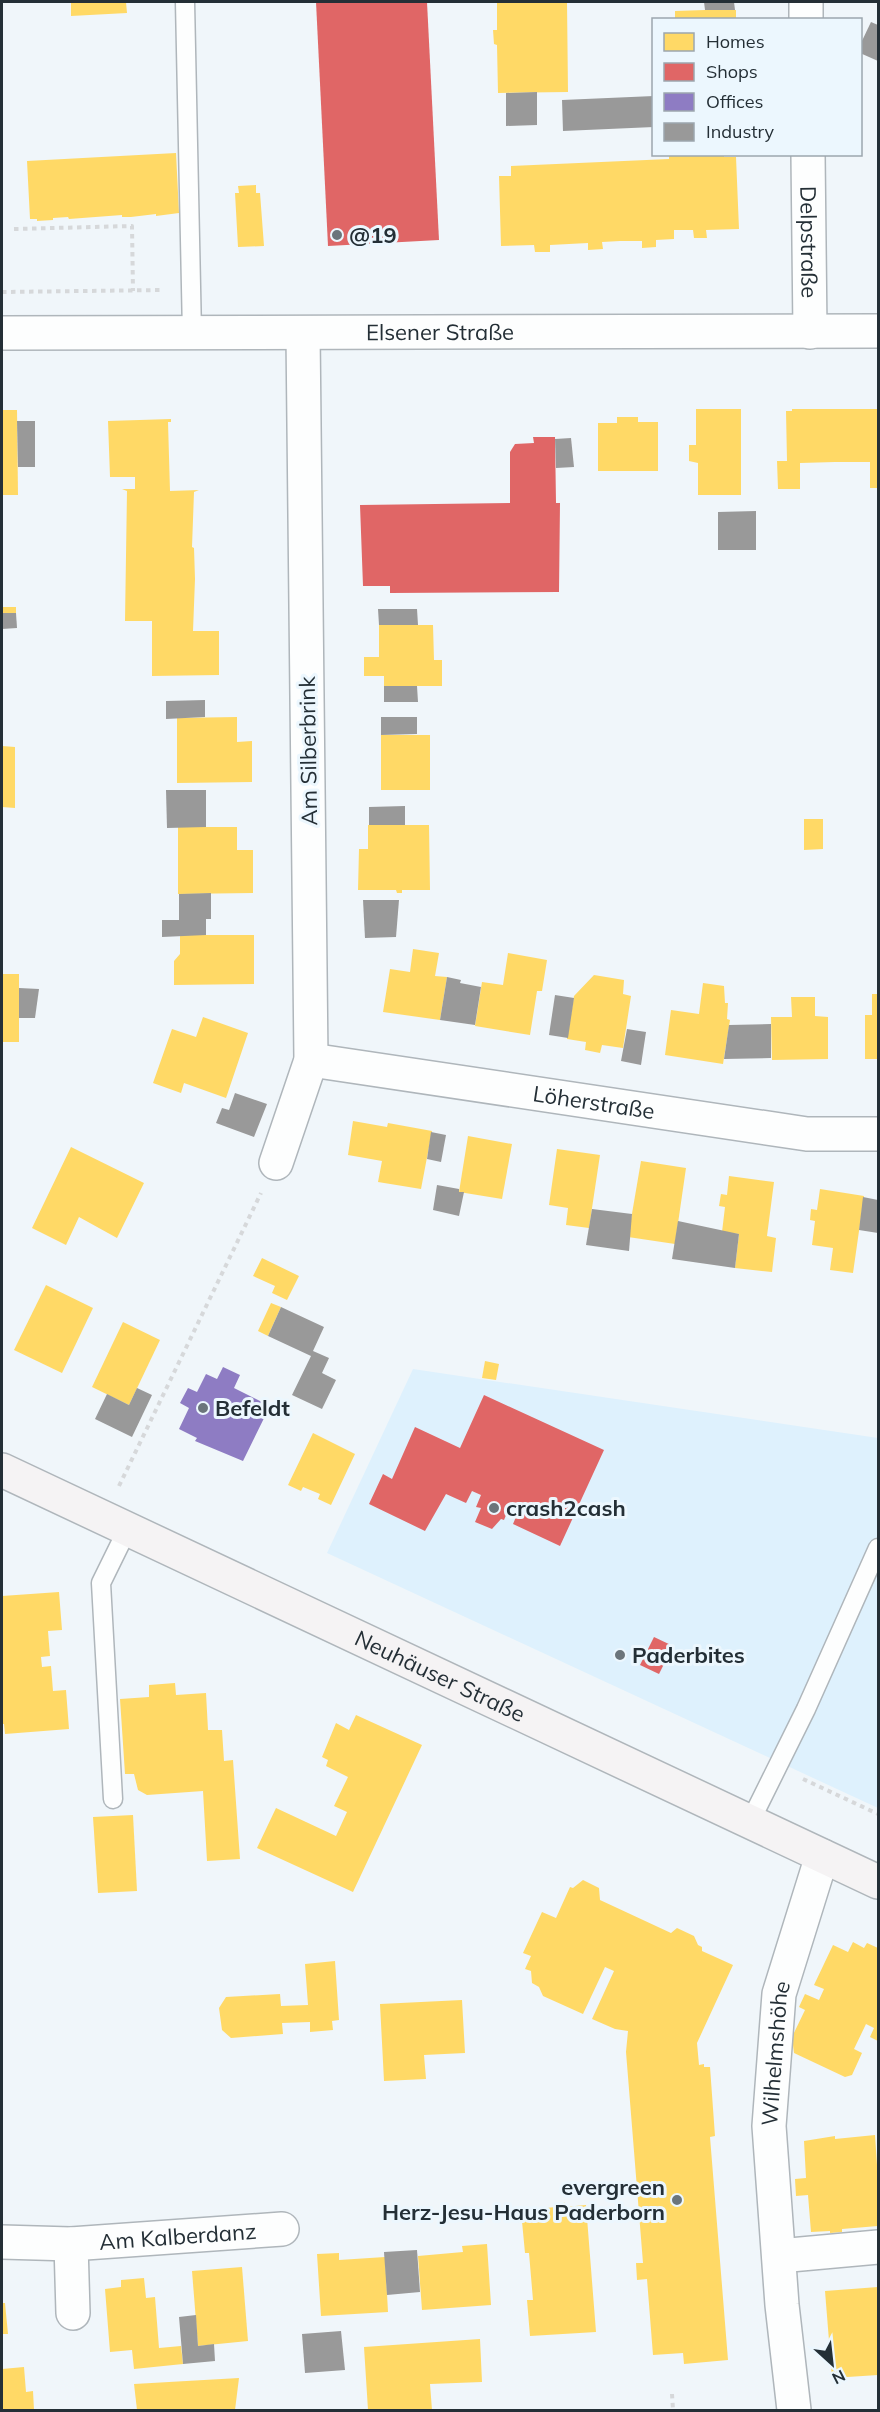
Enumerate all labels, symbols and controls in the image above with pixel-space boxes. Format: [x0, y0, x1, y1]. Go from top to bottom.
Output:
legend [652, 18, 862, 156]
text: Homes [706, 30, 765, 53]
text: Shops [706, 60, 758, 83]
text: Offices [706, 90, 764, 113]
text: Industry [706, 120, 775, 143]
street label: Delpstraße [794, 186, 824, 298]
place label: @19 [349, 221, 397, 249]
marker: @19 [330, 228, 344, 242]
street label: Elsener Straße [366, 318, 514, 346]
street label: Am Silberbrink [293, 676, 323, 826]
street label: Löherstraße [531, 1079, 657, 1125]
place label: Befeldt [215, 1394, 290, 1422]
marker: Befeldt [196, 1401, 210, 1415]
place label: crash2cash [506, 1494, 626, 1522]
marker: crash2cash [487, 1501, 501, 1515]
street label: Neuhäuser Straße [350, 1624, 530, 1728]
place label: Paderbites [632, 1641, 745, 1669]
marker: Paderbites [613, 1648, 627, 1662]
street label: Wilhelmshöhe [755, 1977, 796, 2127]
place label: evergreen Herz-Jesu-Haus Paderborn [382, 2173, 665, 2226]
marker: evergreen Herz-Jesu-Haus Paderborn [670, 2193, 684, 2207]
street label: Am Kalberdanz [98, 2217, 257, 2256]
north arrow [802, 2334, 862, 2394]
text: N [829, 2366, 849, 2389]

